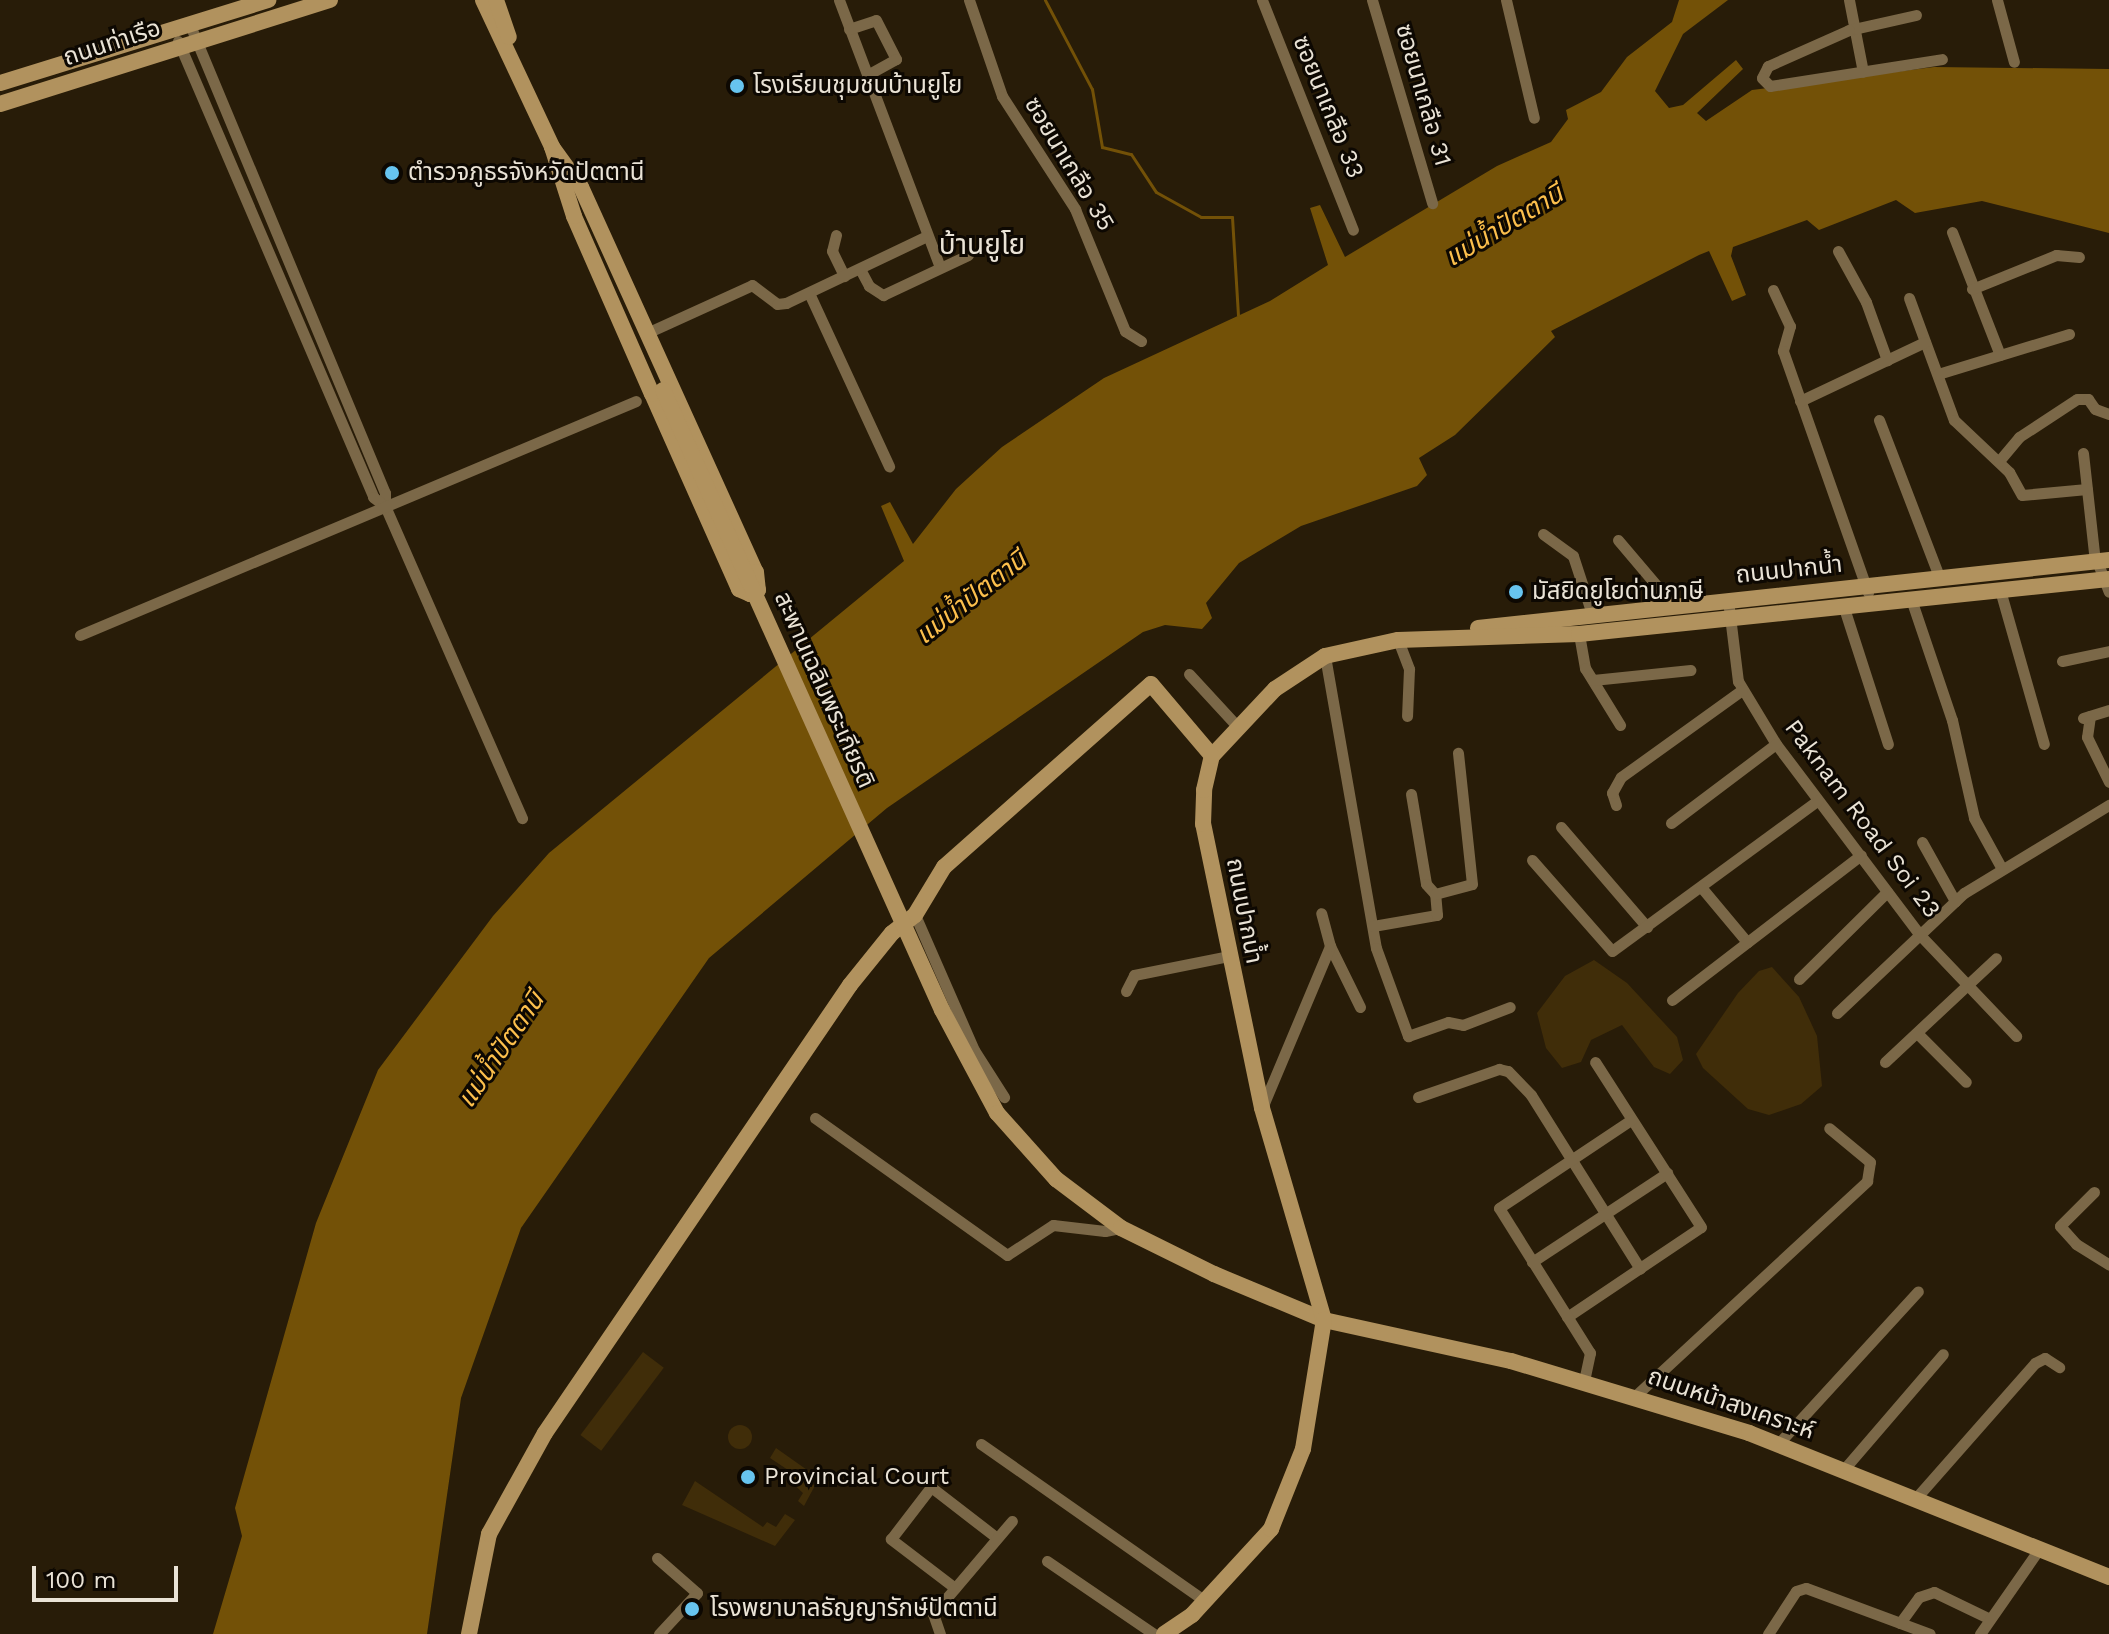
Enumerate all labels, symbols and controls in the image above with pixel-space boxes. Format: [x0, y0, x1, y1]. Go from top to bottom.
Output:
street label: ถนนท่าเรือ [60, 14, 164, 72]
street label: ซอยนาเกลือ 31 [1389, 21, 1457, 169]
street label: ซอยนาเกลือ 33 [1286, 32, 1370, 182]
place label: โรงเรียนชุมชนบ้านยูโย [753, 72, 962, 100]
marker: โรงเรียนชุมชนบ้านยูโย [728, 77, 746, 95]
street label: ซอยนาเกลือ 35 [1018, 92, 1120, 236]
place label: ตำรวจภูธรจังหวัดปัตตานี [408, 159, 644, 187]
marker: ตำรวจภูธรจังหวัดปัตตานี [383, 164, 401, 182]
water label: แม่น้ำปัตตานี [1439, 179, 1569, 273]
district label: บ้านยูโย [939, 228, 1025, 262]
water label: แม่น้ำปัตตานี [909, 545, 1033, 651]
street label: ถนนปากน้ำ [1734, 550, 1844, 590]
place label: มัสยิดยูโยด่านภาษี [1532, 578, 1704, 606]
marker: มัสยิดยูโยด่านภาษี [1507, 583, 1525, 601]
street label: สะพานเฉลิมพระเกียรติ [768, 587, 880, 793]
street label: Paknam Road Soi 23 [1778, 714, 1946, 924]
street label: ถนนปากน้ำ [1220, 856, 1268, 966]
water label: แม่น้ำปัตตานี [451, 986, 551, 1114]
street label: ถนนหน้าสงเคราะห์ [1644, 1362, 1818, 1446]
place label: Provincial Court [764, 1463, 950, 1491]
marker: Provincial Court [739, 1468, 757, 1486]
scale bar [36, 1550, 182, 1600]
text: 100 m [46, 1566, 116, 1594]
place label: โรงพยาบาลธัญญารักษ์ปัตตานี [710, 1595, 998, 1623]
marker: โรงพยาบาลธัญญารักษ์ปัตตานี [681, 1598, 703, 1620]

